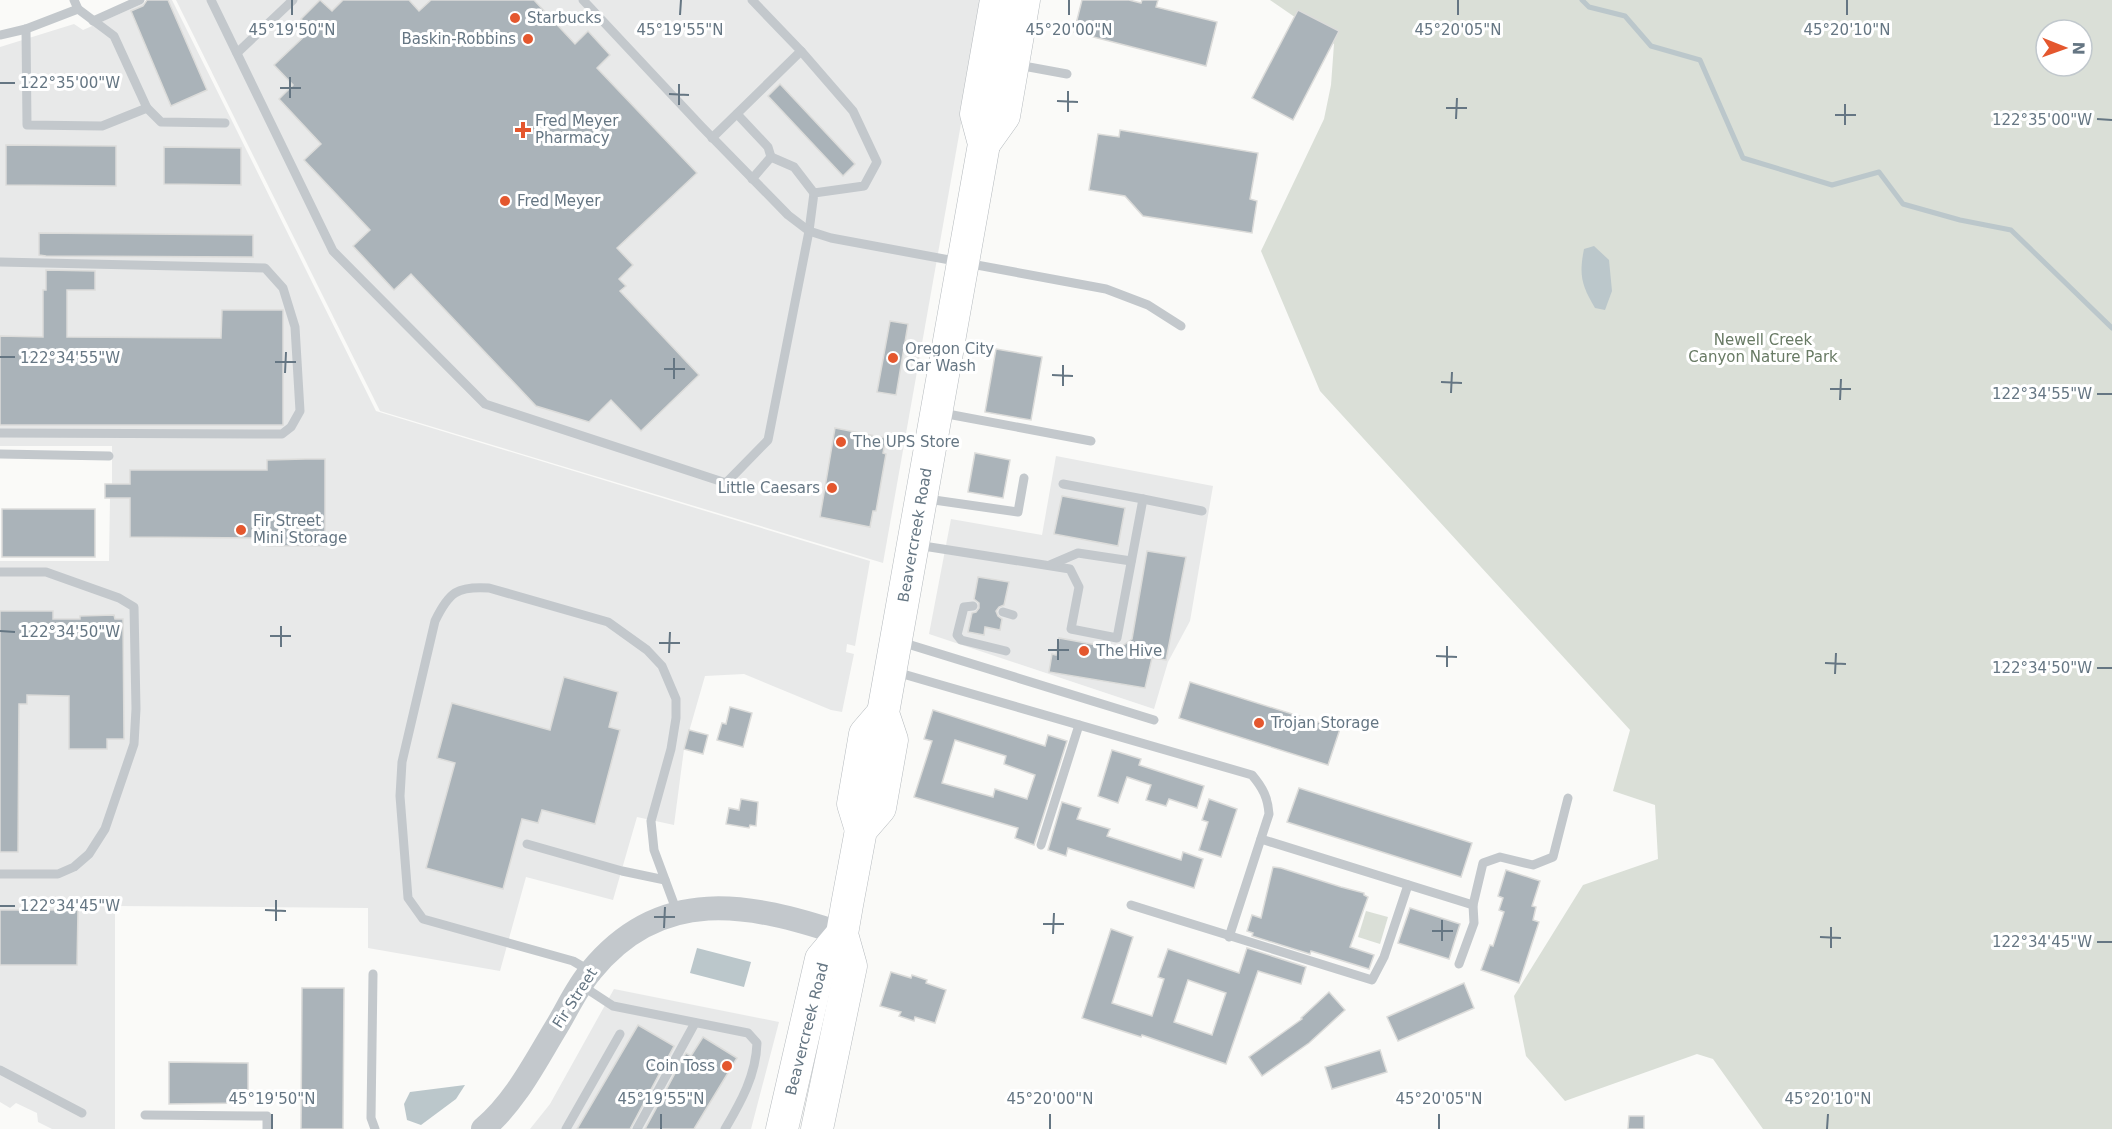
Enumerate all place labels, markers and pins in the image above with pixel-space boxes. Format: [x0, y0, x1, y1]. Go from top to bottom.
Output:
place label: Starbucks [527, 9, 602, 27]
marker: Starbucks [508, 11, 522, 25]
place label: Baskin-Robbins [401, 30, 516, 48]
marker: Baskin-Robbins [521, 32, 535, 46]
place label: Fred Meyer Pharmacy [535, 112, 619, 147]
marker: Fred Meyer Pharmacy [516, 123, 530, 137]
place label: Fred Meyer [517, 192, 601, 210]
marker: Fred Meyer [498, 194, 512, 208]
place label: Oregon City Car Wash [905, 340, 994, 375]
marker: Oregon City Car Wash [886, 351, 900, 365]
place label: The UPS Store [852, 433, 960, 451]
marker: The UPS Store [834, 435, 848, 449]
place label: Little Caesars [718, 479, 820, 497]
marker: Little Caesars [825, 481, 839, 495]
place label: Fir Street Mini Storage [253, 512, 347, 547]
marker: Fir Street Mini Storage [234, 523, 248, 537]
place label: The Hive [1095, 642, 1162, 660]
marker: The Hive [1077, 644, 1091, 658]
place label: Trojan Storage [1270, 714, 1379, 732]
marker: Trojan Storage [1252, 716, 1266, 730]
place label: Coin Toss [645, 1057, 715, 1075]
marker: Coin Toss [720, 1059, 734, 1073]

